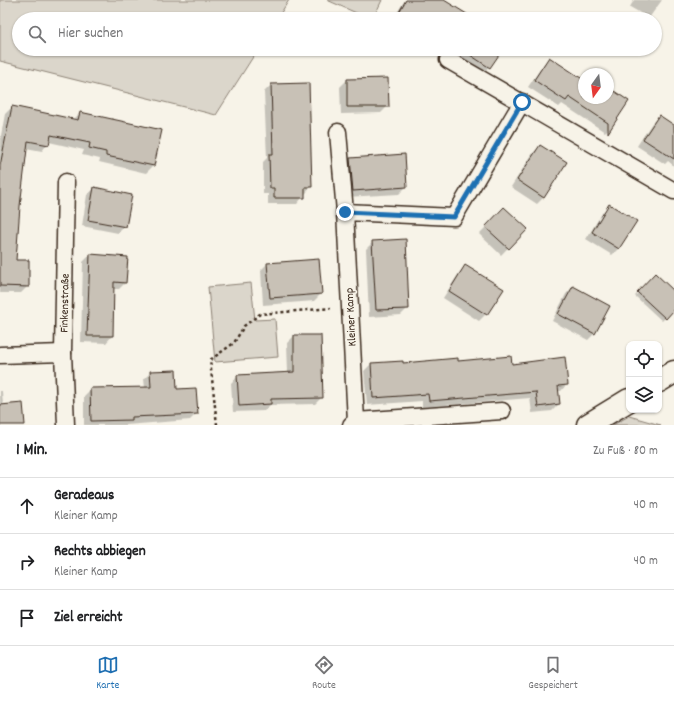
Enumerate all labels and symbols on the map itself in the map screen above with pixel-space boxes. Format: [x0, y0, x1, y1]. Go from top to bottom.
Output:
north arrow [578, 68, 614, 104]
route start [513, 93, 531, 111]
route end [336, 203, 354, 221]
street label: Finkenstraße [56, 273, 75, 333]
street label: Kleiner Kamp [341, 287, 362, 347]

